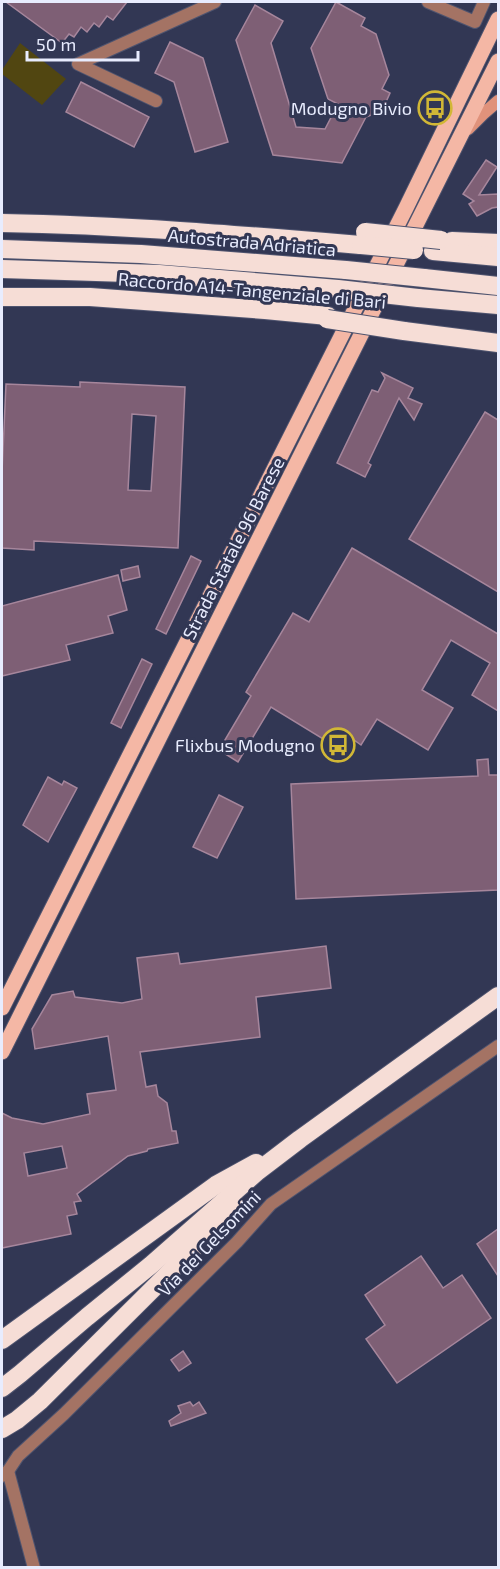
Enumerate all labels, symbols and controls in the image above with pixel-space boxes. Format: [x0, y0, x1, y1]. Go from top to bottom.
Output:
scale bar [27, 24, 138, 62]
text: 50 m [36, 33, 76, 55]
bus stop icon: Modugno Bivio [417, 90, 453, 126]
place label: Modugno Bivio [291, 97, 412, 119]
street label: Autostrada Adriatica [167, 224, 337, 260]
street label: Raccordo A14-Tangenziale di Bari [117, 267, 387, 313]
street label: Strada Statale 96 Barese [177, 453, 289, 643]
bus stop icon: Flixbus Modugno [320, 727, 356, 763]
place label: Flixbus Modugno [175, 734, 315, 756]
street label: Via dei Gelsomini [153, 1185, 265, 1301]

